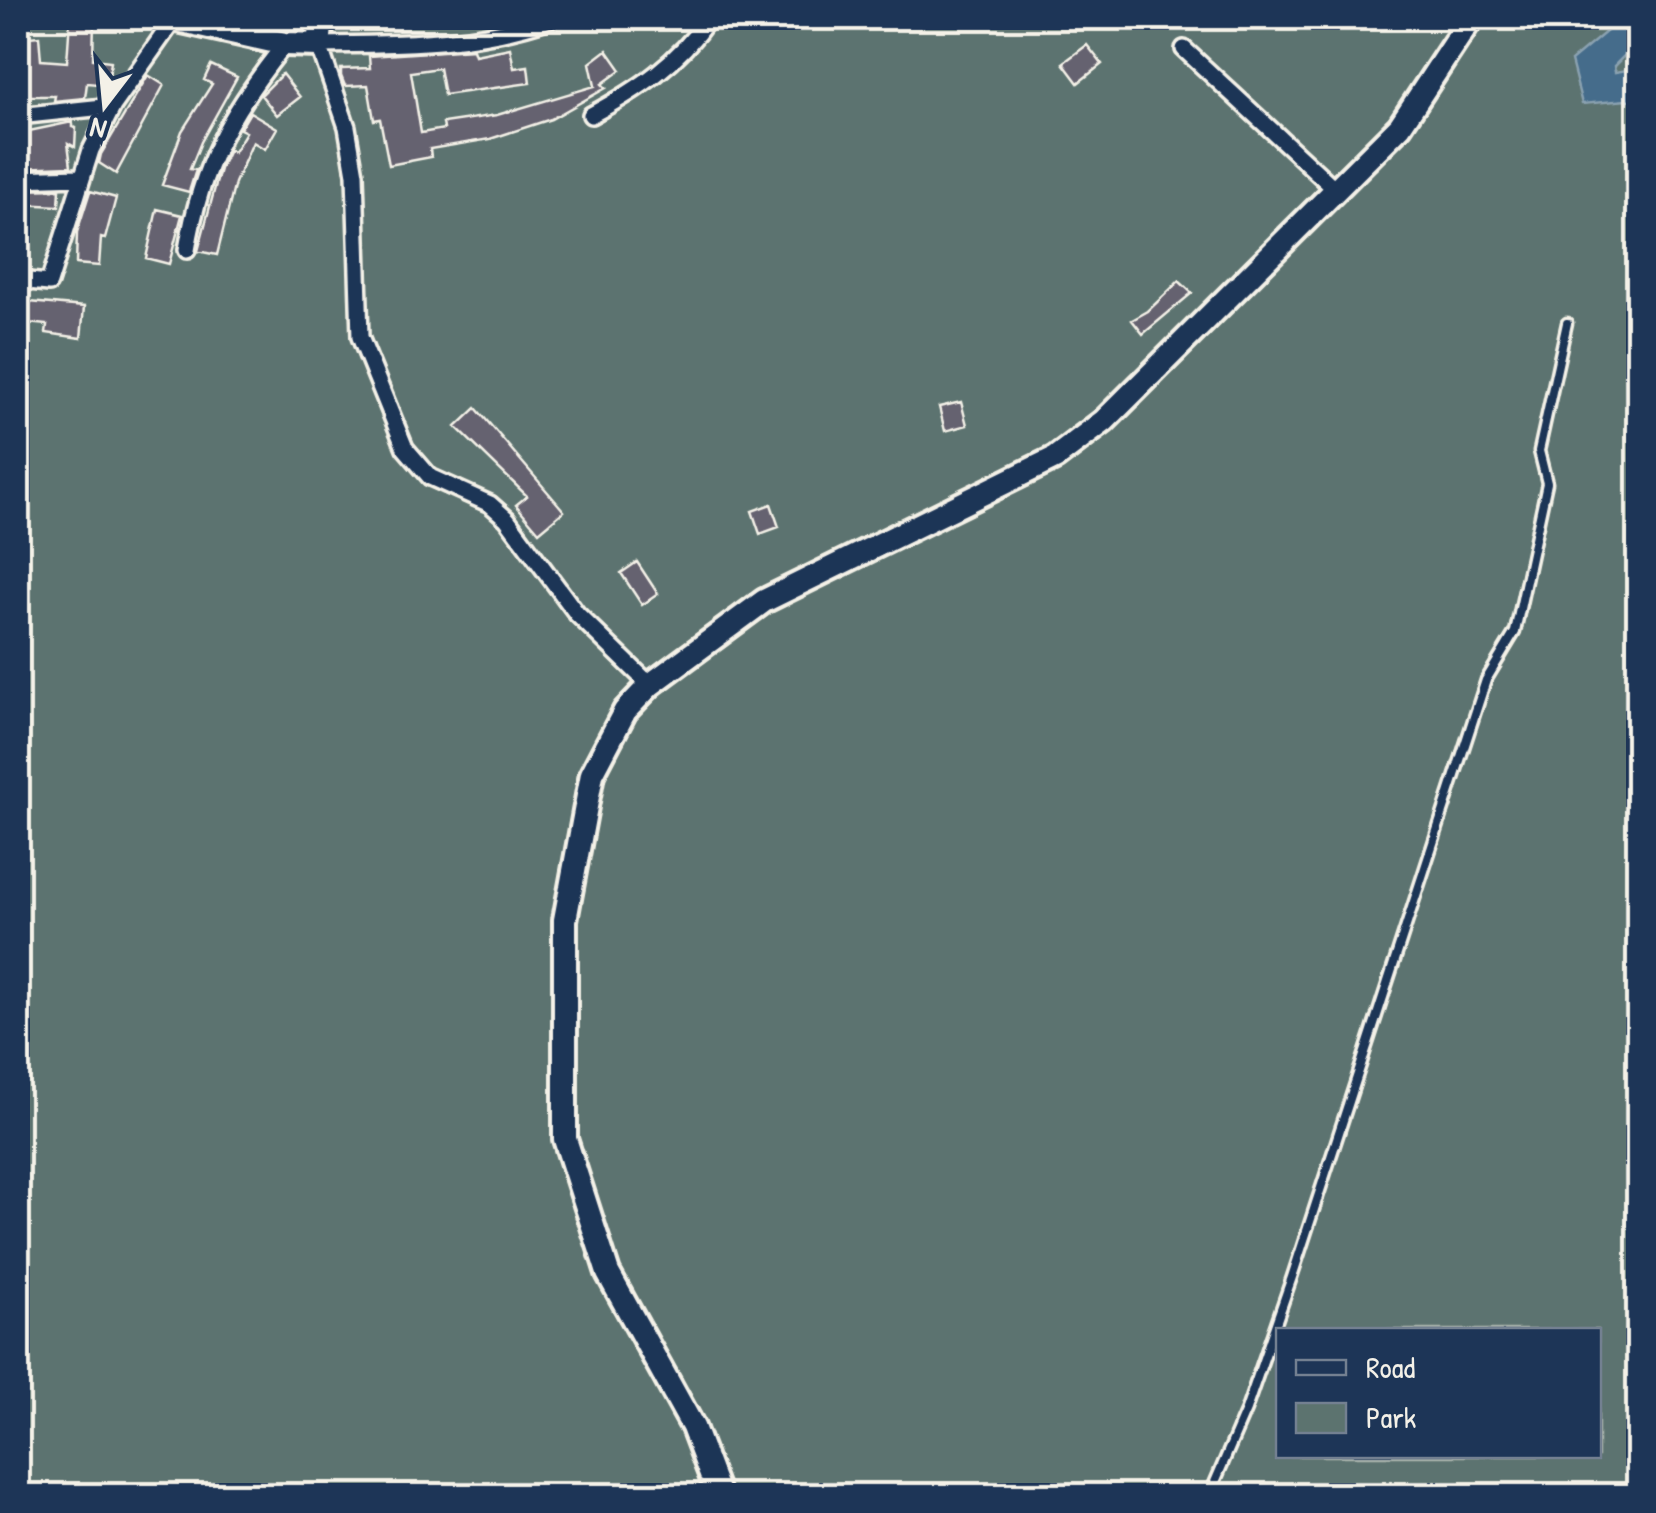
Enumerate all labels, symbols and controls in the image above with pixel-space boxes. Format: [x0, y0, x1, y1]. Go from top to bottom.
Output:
north arrow [55, 55, 155, 155]
text: N [86, 109, 111, 149]
legend [1276, 1328, 1601, 1458]
text: Road [1366, 1347, 1415, 1387]
text: Park [1366, 1397, 1416, 1437]

